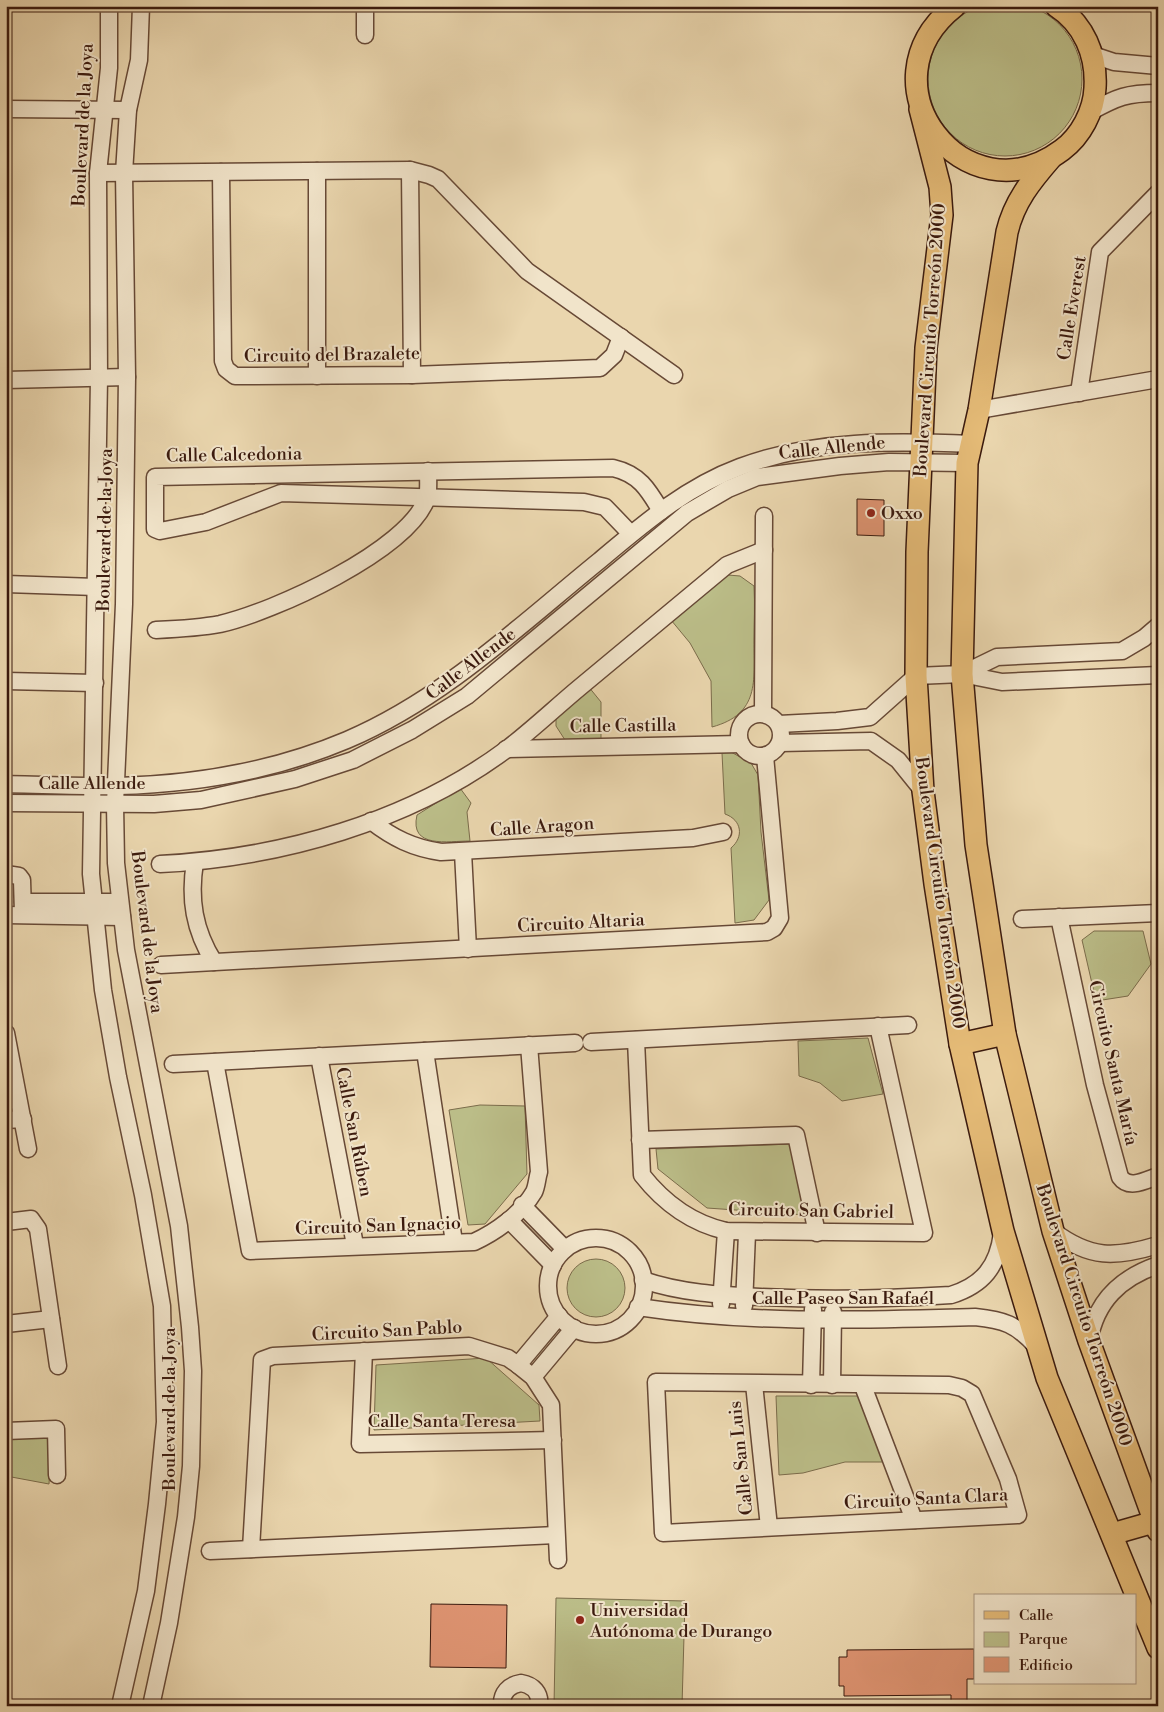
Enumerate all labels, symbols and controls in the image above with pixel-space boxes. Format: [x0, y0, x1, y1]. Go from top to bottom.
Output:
street label: Boulevard de la Joya [67, 42, 99, 208]
street label: Boulevard Circuito Torreón 2000 [909, 202, 951, 479]
street label: Calle Everest [1052, 253, 1092, 362]
street label: Circuito del Brazalete [244, 342, 420, 368]
street label: Calle Allende [778, 431, 886, 465]
street label: Calle Calcedonia [166, 442, 303, 468]
street label: Boulevard de la Joya [92, 447, 118, 613]
place label: Oxxo [881, 502, 923, 525]
marker: Oxxo [865, 507, 877, 519]
street label: Calle Allende [421, 623, 521, 705]
street label: Calle Castilla [570, 714, 677, 738]
street label: Boulevard Circuito Torreón 2000 [909, 755, 970, 1031]
street label: Calle Allende [38, 772, 146, 795]
street label: Calle Aragon [489, 812, 595, 842]
street label: Boulevard de la Joya [126, 849, 168, 1015]
street label: Circuito Altaria [517, 908, 646, 938]
street label: Circuito Santa María [1083, 978, 1143, 1149]
street label: Calle San Rúben [330, 1065, 378, 1199]
street label: Boulevard Circuito Torreón 2000 [1030, 1180, 1137, 1449]
street label: Circuito San Gabriel [728, 1198, 895, 1224]
street label: Circuito San Ignacio [295, 1212, 461, 1240]
street label: Calle Paseo San Rafaél [752, 1287, 935, 1310]
street label: Circuito San Pablo [311, 1316, 463, 1346]
street label: Boulevard de la Joya [158, 1326, 181, 1492]
street label: Calle San Luis [724, 1400, 758, 1516]
street label: Calle Santa Teresa [368, 1410, 517, 1433]
street label: Circuito Santa Clara [843, 1483, 1009, 1515]
legend [974, 1594, 1136, 1684]
place label: Universidad Autónoma de Durango [589, 1599, 772, 1643]
text: Calle [1019, 1606, 1053, 1625]
marker: Universidad Autónoma de Durango [574, 1614, 586, 1626]
text: Parque [1019, 1630, 1068, 1649]
text: Edificio [1019, 1656, 1073, 1675]

